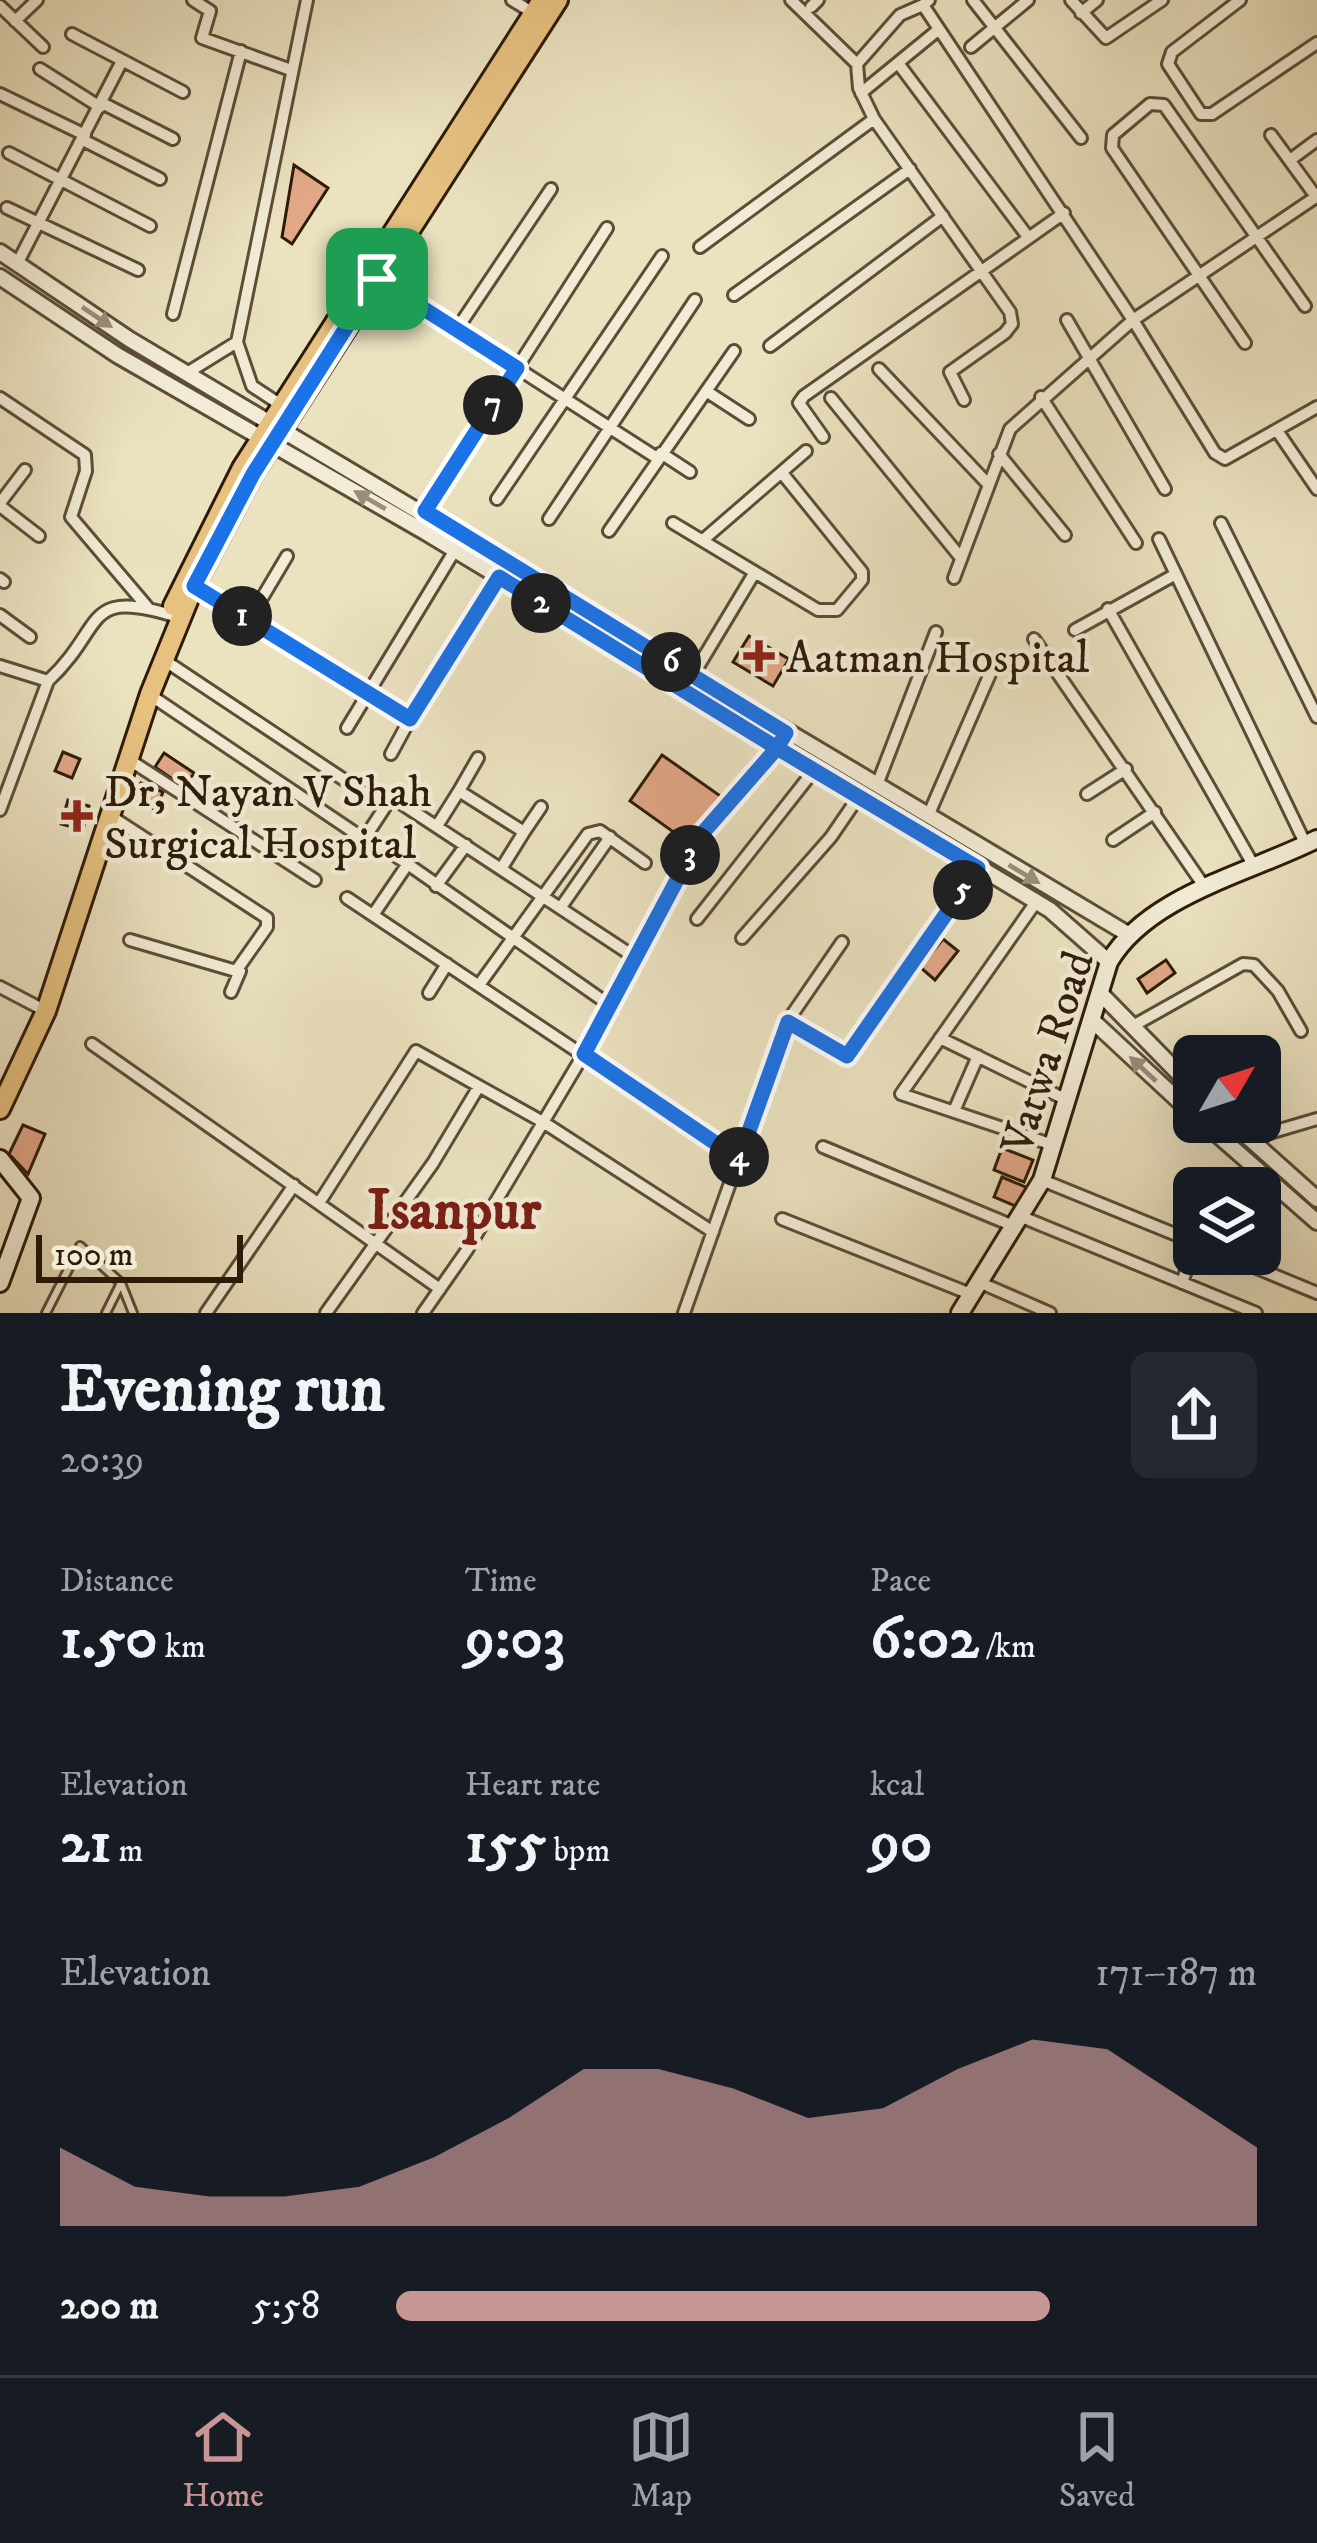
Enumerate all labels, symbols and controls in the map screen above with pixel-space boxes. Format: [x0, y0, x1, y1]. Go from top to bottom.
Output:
pin [326, 228, 428, 330]
icon: arrive [344, 246, 410, 312]
one-way arrow [80, 306, 113, 328]
pin: 7 [463, 375, 523, 435]
text: 7 [484, 384, 502, 425]
one-way arrow [353, 490, 387, 511]
pin: 2 [511, 573, 571, 633]
text: 2 [533, 582, 549, 623]
pin: 1 [212, 586, 272, 646]
text: 1 [236, 595, 248, 636]
place label: Aatman Hospital [786, 631, 1090, 687]
pin: 6 [641, 632, 701, 692]
marker: Aatman Hospital [743, 640, 775, 672]
text: 6 [662, 641, 680, 682]
place label: Dr, Nayan V Shah Surgical Hospital [104, 765, 432, 873]
marker: Dr, Nayan V Shah Surgical Hospital [61, 800, 93, 832]
pin: 3 [660, 825, 720, 885]
text: 3 [684, 834, 696, 875]
pin: 5 [933, 860, 993, 920]
one-way arrow [1007, 862, 1041, 883]
text: 5 [955, 869, 971, 910]
street label: Vatwa Road [989, 944, 1108, 1162]
north arrow [1173, 1035, 1281, 1143]
map controls [1173, 1035, 1281, 1275]
one-way arrow [1129, 1055, 1158, 1083]
pin: 4 [709, 1127, 769, 1187]
text: 4 [730, 1136, 749, 1177]
button: layers [1173, 1167, 1281, 1275]
district label: Isanpur [367, 1176, 542, 1247]
scale bar [36, 1229, 243, 1282]
text: 100 m [54, 1235, 133, 1276]
text: Evening run [60, 1350, 385, 1432]
button: share [1131, 1352, 1257, 1478]
text: 20:39 [60, 1436, 144, 1485]
text: Distance [60, 1561, 174, 1602]
text: Time [465, 1561, 537, 1602]
text: Pace [870, 1561, 931, 1602]
text: 1.50 [60, 1602, 158, 1677]
text: 9:03 [465, 1602, 565, 1677]
text: 6:02 [870, 1602, 979, 1677]
text: km [158, 1627, 206, 1668]
text: /km [979, 1627, 1036, 1668]
text: Elevation [60, 1765, 188, 1806]
text: Heart rate [465, 1765, 600, 1806]
text: kcal [870, 1765, 924, 1806]
text: 21 [60, 1806, 112, 1881]
text: 155 [465, 1806, 546, 1881]
text: 90 [870, 1806, 932, 1881]
text: m [112, 1831, 143, 1872]
text: bpm [546, 1831, 610, 1872]
text: Elevation [60, 1949, 211, 1998]
text: 171–187 m [1095, 1949, 1257, 1998]
text: 200 m [60, 2282, 159, 2331]
text: 5:58 [252, 2282, 320, 2331]
tab: Home [182, 2404, 264, 2517]
tab: Map [628, 2404, 694, 2517]
tab: Saved [1059, 2404, 1135, 2517]

